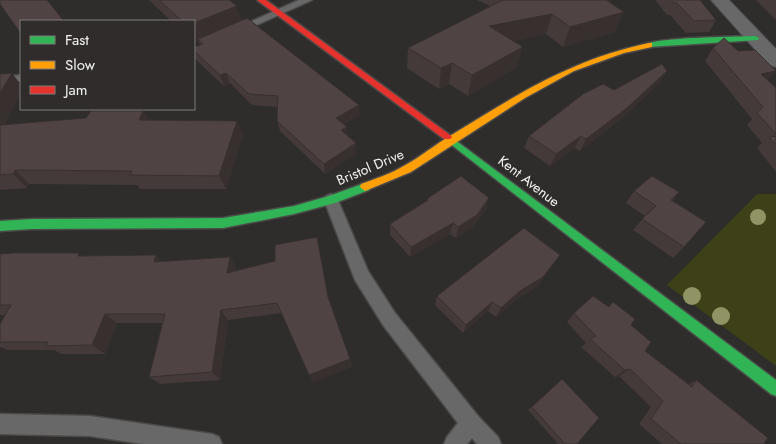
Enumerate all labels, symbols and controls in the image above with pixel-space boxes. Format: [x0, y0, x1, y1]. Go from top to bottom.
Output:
legend [20, 20, 195, 110]
text: Fast [65, 29, 89, 51]
text: Slow [65, 54, 96, 76]
text: Jam [63, 79, 88, 101]
street label: Bristol Drive [333, 144, 407, 190]
street label: Kent Avenue [494, 151, 564, 211]

